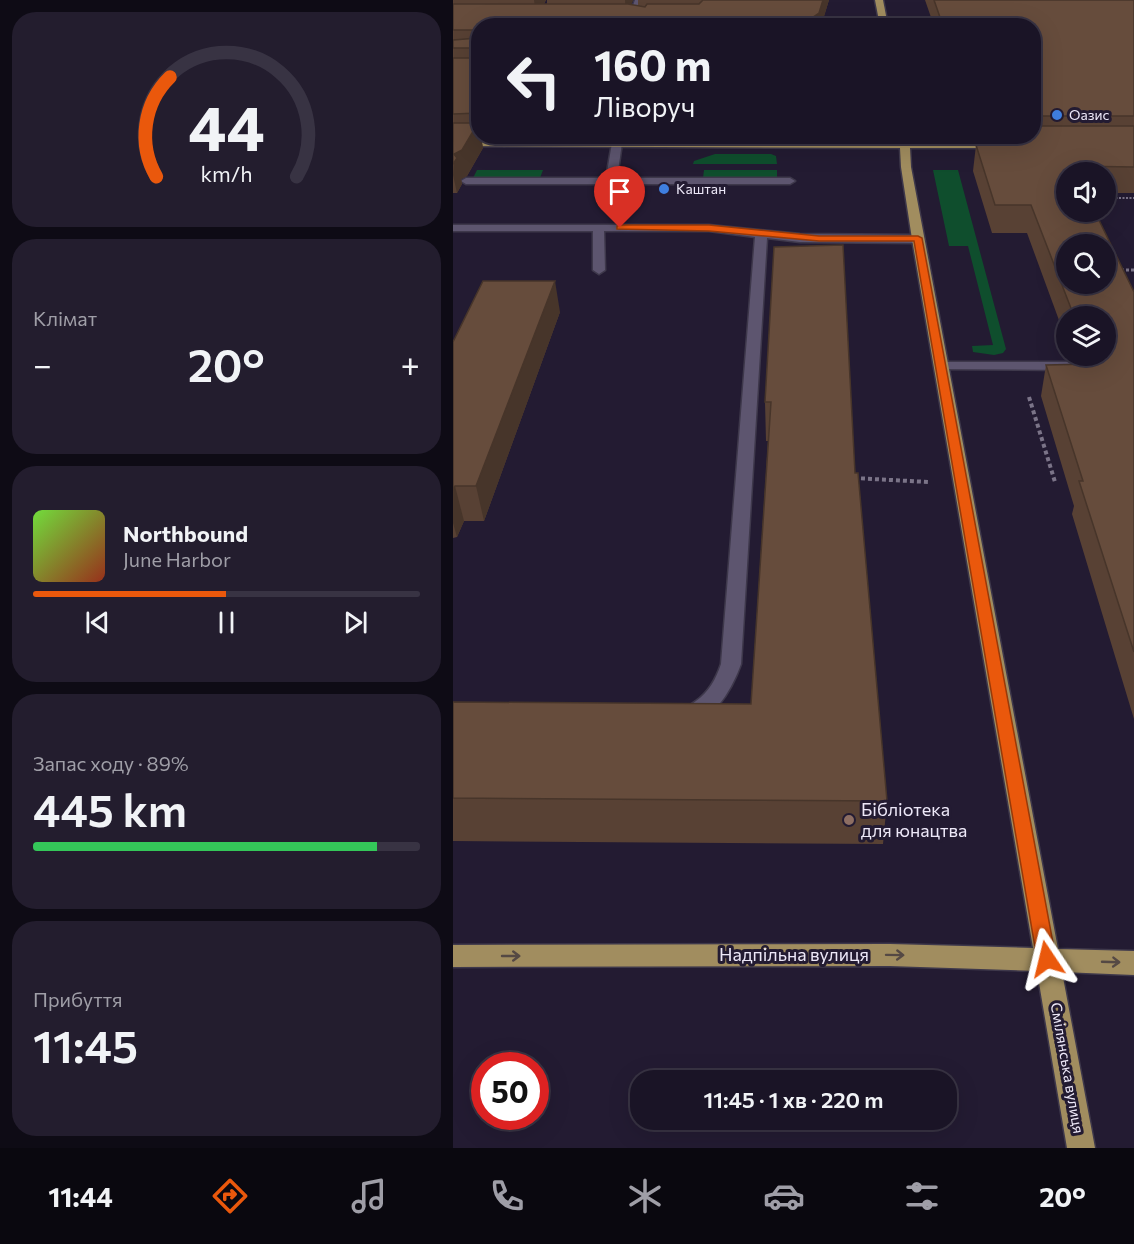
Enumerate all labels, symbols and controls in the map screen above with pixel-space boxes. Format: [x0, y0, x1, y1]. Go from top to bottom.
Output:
text: 160 m [594, 38, 712, 90]
icon: left [495, 42, 573, 120]
text: 44 [188, 88, 265, 164]
text: Ліворуч [594, 90, 695, 123]
place label: Оазис [1069, 106, 1109, 123]
marker: Оазис [1050, 108, 1064, 122]
text: km/h [200, 160, 253, 186]
map controls [1056, 162, 1116, 366]
button: sound [1056, 162, 1116, 222]
pin [594, 166, 645, 228]
icon: arrive [603, 175, 636, 208]
place label: Каштан [676, 180, 726, 197]
marker: Каштан [657, 182, 671, 196]
button: search [1056, 234, 1116, 294]
text: Клімат [33, 306, 97, 330]
button: layers [1056, 306, 1116, 366]
text: 20° [188, 336, 265, 391]
text: − [33, 343, 52, 384]
text: + [401, 343, 420, 384]
text: Northbound [123, 520, 248, 547]
text: June Harbor [123, 547, 231, 571]
icon: previous [81, 606, 114, 639]
icon: pause [210, 606, 243, 639]
icon: next [339, 606, 372, 639]
text: Запас ходу · 89% [33, 751, 189, 775]
text: 445 km [33, 781, 187, 836]
place label: Бібліотека для юнацтва [861, 798, 967, 841]
marker: Бібліотека для юнацтва [842, 813, 856, 827]
position arrow [1015, 927, 1079, 991]
street label: Надпільна вулиця [719, 943, 869, 965]
one-way arrow [885, 949, 905, 961]
one-way arrow [501, 950, 521, 962]
one-way arrow [1101, 957, 1121, 968]
text: Прибуття [33, 987, 123, 1011]
street label: Смілянська вулиця [1048, 1001, 1088, 1135]
text: 11:45 [33, 1017, 138, 1072]
speed limit sign: 50 [471, 1052, 549, 1130]
text: 11:45 · 1 хв · 220 m [703, 1086, 884, 1113]
icon: directions [209, 1175, 251, 1217]
icon: music [348, 1175, 390, 1217]
icon: phone [486, 1175, 528, 1217]
icon: climate [624, 1175, 666, 1217]
icon: car [763, 1175, 805, 1217]
icon: filters [901, 1175, 943, 1217]
text: 11:44 [48, 1180, 113, 1213]
text: 20° [1039, 1180, 1086, 1213]

